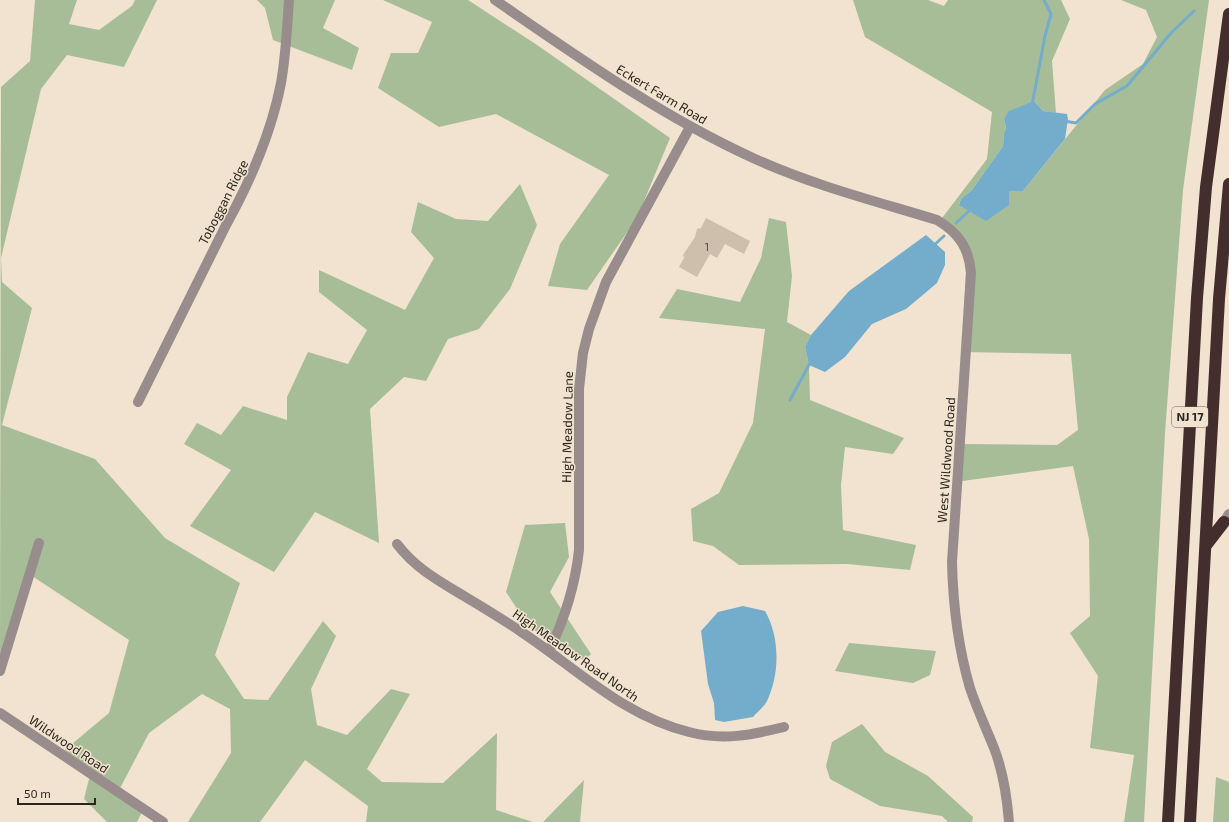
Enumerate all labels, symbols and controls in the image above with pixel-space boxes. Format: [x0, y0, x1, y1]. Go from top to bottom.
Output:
street label: Eckert Farm Road [614, 61, 710, 127]
street label: Toboggan Ridge [195, 157, 251, 247]
house number: 1 [705, 240, 709, 253]
street label: High Meadow Lane [558, 371, 576, 483]
street label: West Wildwood Road [934, 397, 958, 523]
road number: NJ 17 [1172, 407, 1208, 427]
street label: High Meadow Road North [510, 605, 642, 705]
street label: Wildwood Road [26, 711, 112, 777]
scale bar [18, 780, 95, 806]
text: 50 m [24, 786, 51, 800]

